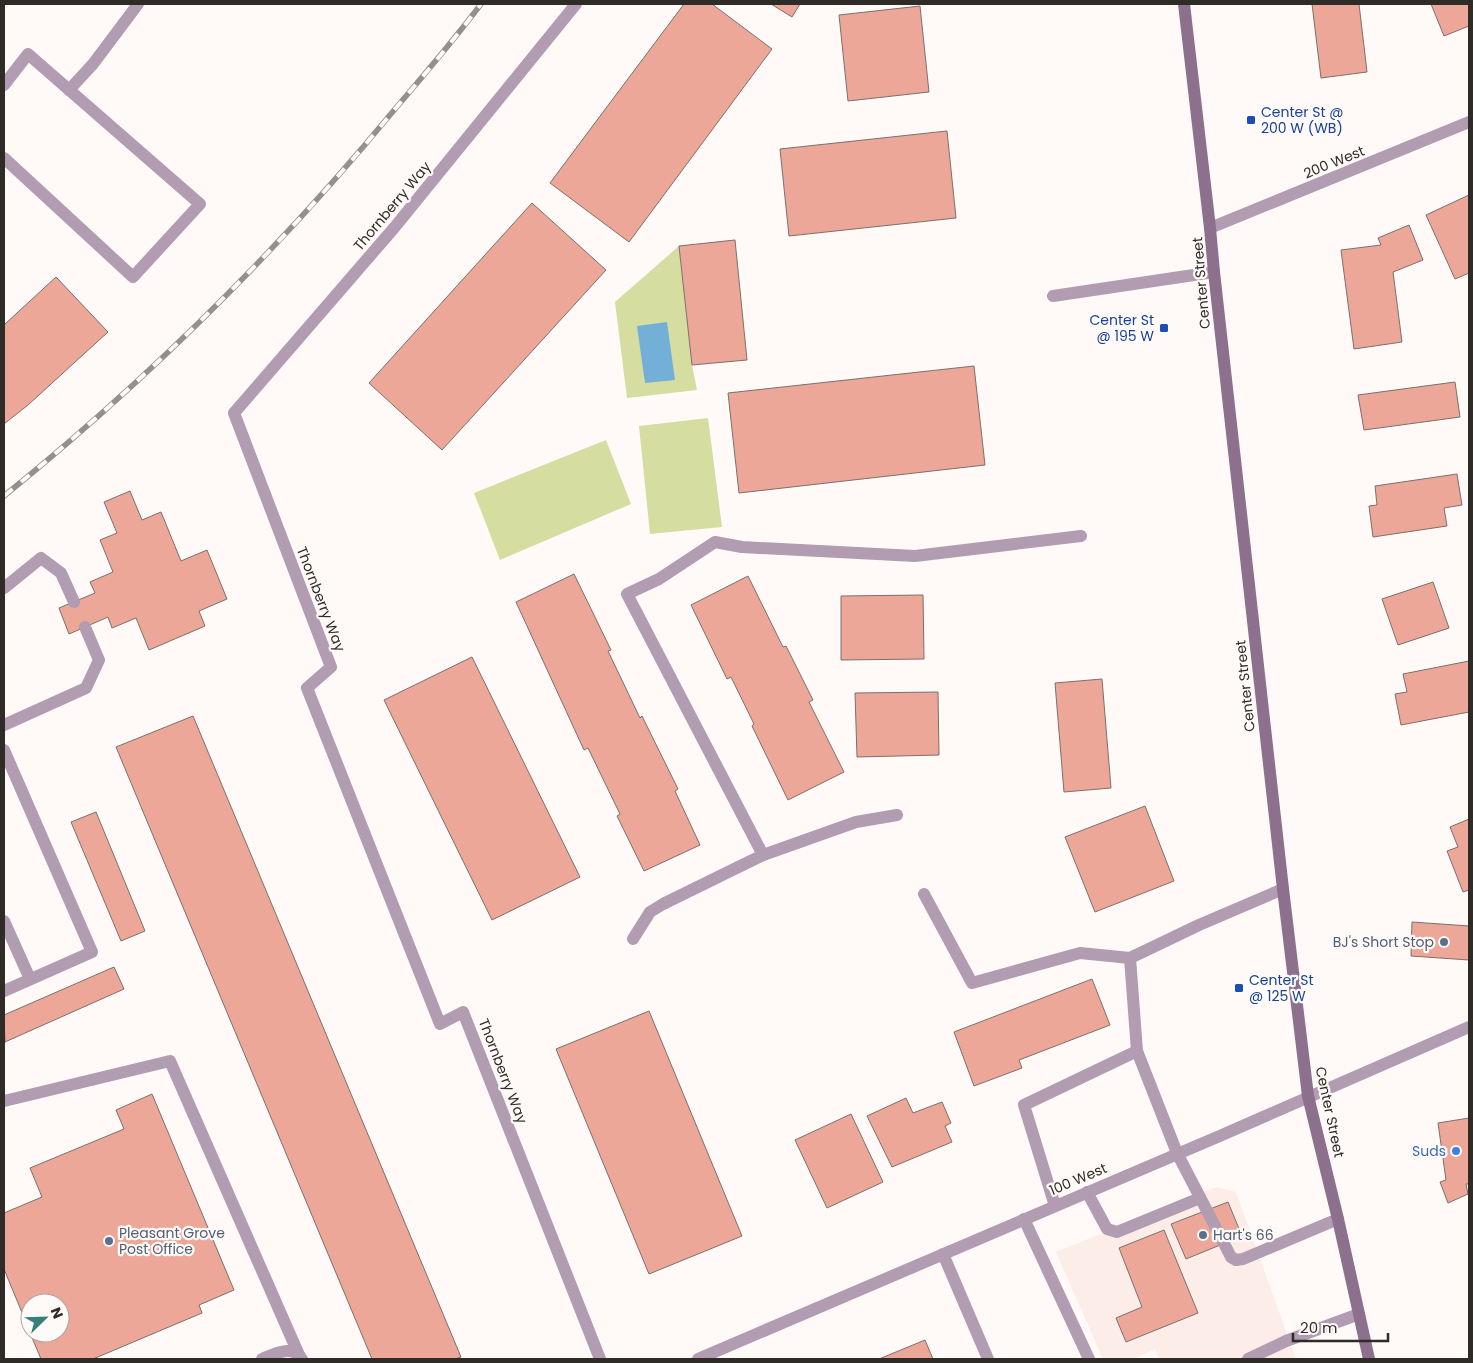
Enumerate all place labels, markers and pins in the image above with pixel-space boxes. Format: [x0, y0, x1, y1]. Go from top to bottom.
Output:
place label: Center St @ 200 W (WB) [1261, 102, 1343, 138]
marker: Center St @ 200 W (WB) [1245, 114, 1257, 126]
place label: Center St @ 195 W [1090, 310, 1154, 346]
marker: Center St @ 195 W [1158, 322, 1170, 334]
place label: BJ's Short Stop [1333, 932, 1434, 952]
marker: BJ's Short Stop [1438, 936, 1450, 948]
place label: Center St @ 125 W [1249, 970, 1314, 1006]
marker: Center St @ 125 W [1233, 982, 1245, 994]
place label: Suds [1412, 1141, 1446, 1161]
marker: Suds [1450, 1145, 1462, 1157]
place label: Pleasant Grove Post Office [119, 1223, 225, 1259]
place label: Hart's 66 [1213, 1225, 1274, 1245]
marker: Hart's 66 [1197, 1229, 1209, 1241]
marker: Pleasant Grove Post Office [103, 1235, 115, 1247]

